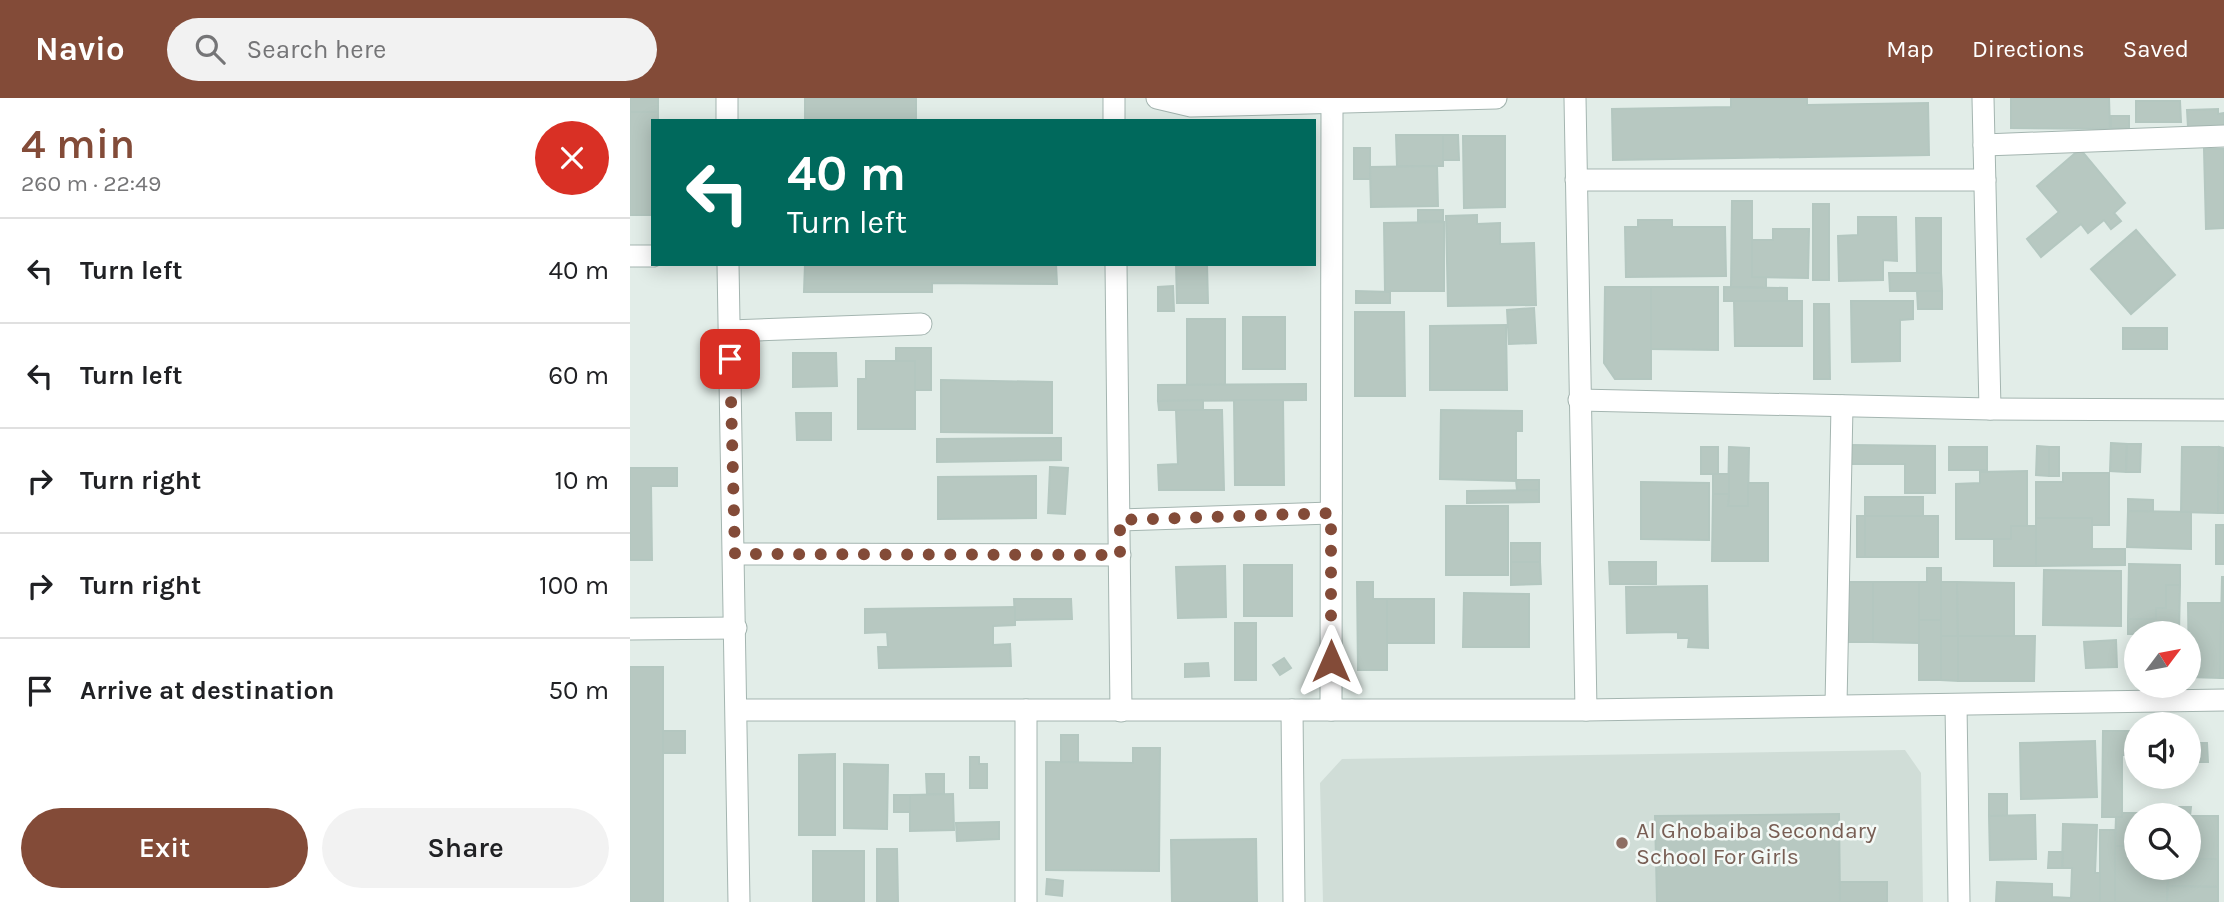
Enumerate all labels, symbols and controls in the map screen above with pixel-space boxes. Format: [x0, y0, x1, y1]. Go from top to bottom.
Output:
search box [167, 18, 657, 81]
text: Navio [35, 30, 125, 68]
icon: search [191, 30, 229, 68]
text: Search here [247, 34, 386, 65]
text: Map [1886, 35, 1934, 63]
text: Directions [1972, 35, 2085, 63]
text: Saved [2123, 35, 2189, 63]
text: 4 min [21, 119, 135, 169]
button: close [535, 121, 609, 195]
text: 40 m [787, 145, 906, 202]
icon: left [672, 147, 763, 238]
text: 260 m · 22:49 [21, 170, 161, 197]
text: Turn left [787, 204, 907, 241]
icon: left [21, 252, 59, 290]
text: Turn left [80, 255, 182, 286]
text: 40 m [549, 255, 609, 286]
pin [700, 329, 760, 389]
icon: arrive [711, 340, 749, 378]
icon: left [21, 357, 59, 395]
text: Turn left [80, 360, 182, 391]
text: 60 m [548, 360, 609, 391]
icon: right [21, 462, 59, 500]
text: Turn right [80, 465, 201, 496]
text: 10 m [554, 465, 609, 496]
icon: right [21, 567, 59, 605]
text: Turn right [80, 570, 201, 601]
text: 100 m [539, 570, 609, 601]
north arrow [2124, 621, 2202, 698]
map controls [2124, 621, 2201, 880]
position arrow [1294, 624, 1368, 698]
icon: arrive [21, 672, 59, 710]
text: Arrive at destination [80, 675, 334, 706]
text: 50 m [548, 675, 609, 706]
button: sound [2124, 712, 2201, 789]
button: search [2124, 803, 2201, 880]
button: Exit [21, 808, 308, 888]
button: Share [322, 808, 609, 888]
place label: Al Ghobaiba Secondary School For Girls [1636, 817, 1877, 870]
marker: Al Ghobaiba Secondary School For Girls [1614, 835, 1630, 851]

